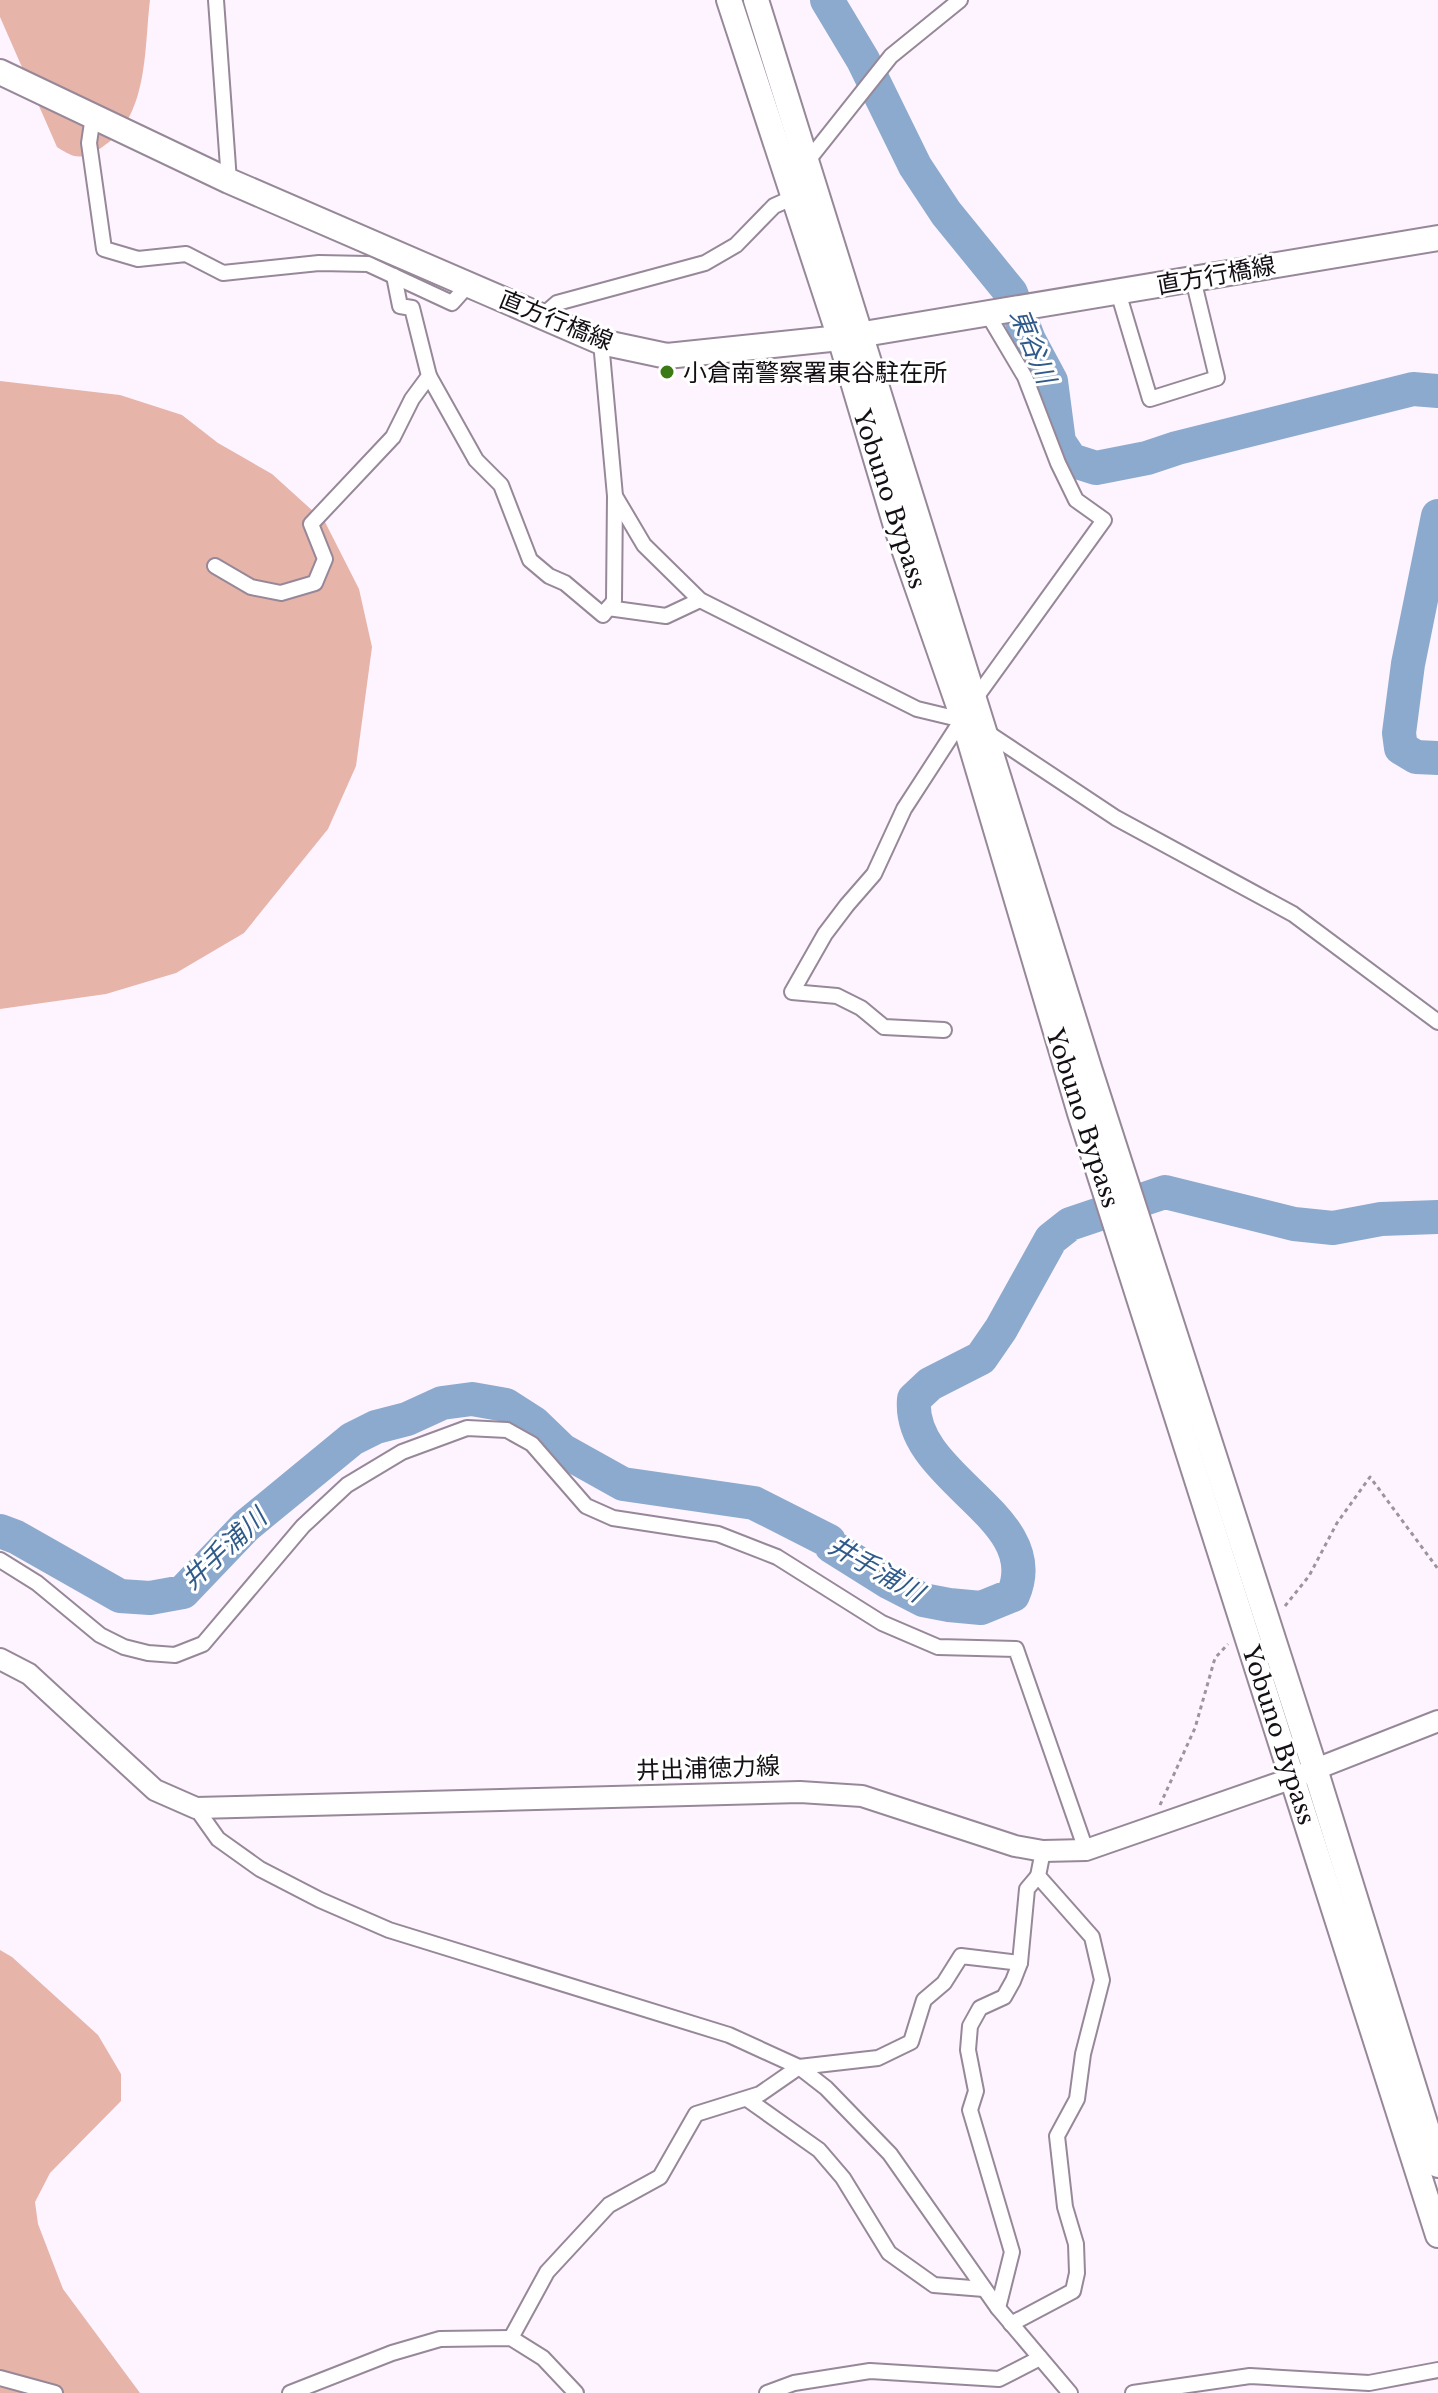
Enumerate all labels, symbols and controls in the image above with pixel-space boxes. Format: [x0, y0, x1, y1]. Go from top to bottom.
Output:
street label: 直方行橋線 [1154, 250, 1278, 300]
street label: 直方行橋線 [495, 284, 617, 356]
water label: 東谷川 [1004, 304, 1064, 391]
place label: 小倉南警察署東谷駐在所 [683, 358, 947, 387]
marker: 小倉南警察署東谷駐在所 [658, 363, 676, 381]
street label: Yobuno Bypass [847, 405, 933, 592]
street label: Yobuno Bypass [1040, 1024, 1126, 1211]
water label: 井手浦川 [175, 1500, 275, 1596]
water label: 井手浦川 [823, 1529, 932, 1610]
street label: Yobuno Bypass [1236, 1641, 1322, 1828]
street label: 井出浦徳力線 [636, 1751, 780, 1785]

